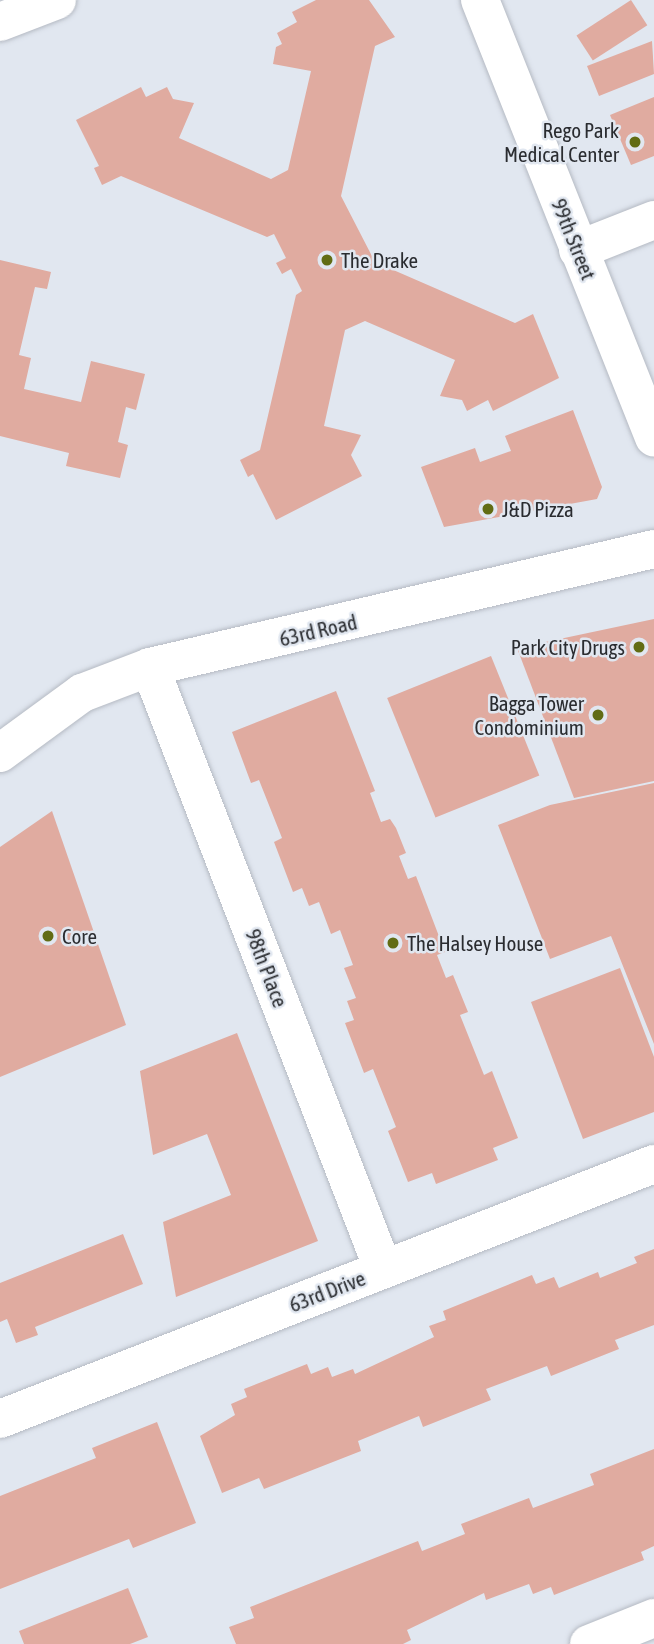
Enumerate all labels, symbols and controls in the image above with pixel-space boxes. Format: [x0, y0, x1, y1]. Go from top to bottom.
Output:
place label: Rego Park Medical Center [504, 117, 619, 167]
marker: Rego Park Medical Center [625, 132, 645, 152]
street label: 99th Street [546, 195, 602, 283]
place label: The Drake [341, 247, 418, 273]
marker: The Drake [319, 252, 335, 268]
place label: J&D Pizza [502, 496, 574, 522]
marker: J&D Pizza [480, 501, 496, 517]
street label: 63rd Road [277, 609, 359, 651]
place label: Park City Drugs [511, 634, 625, 660]
marker: Park City Drugs [631, 639, 647, 655]
place label: Bagga Tower Condominium [474, 690, 584, 740]
marker: Bagga Tower Condominium [590, 707, 606, 723]
place label: Core [62, 923, 97, 949]
street label: 98th Place [241, 925, 293, 1011]
marker: Core [40, 928, 56, 944]
place label: The Halsey House [407, 930, 543, 956]
marker: The Halsey House [385, 935, 401, 951]
street label: 63rd Drive [285, 1265, 369, 1317]

